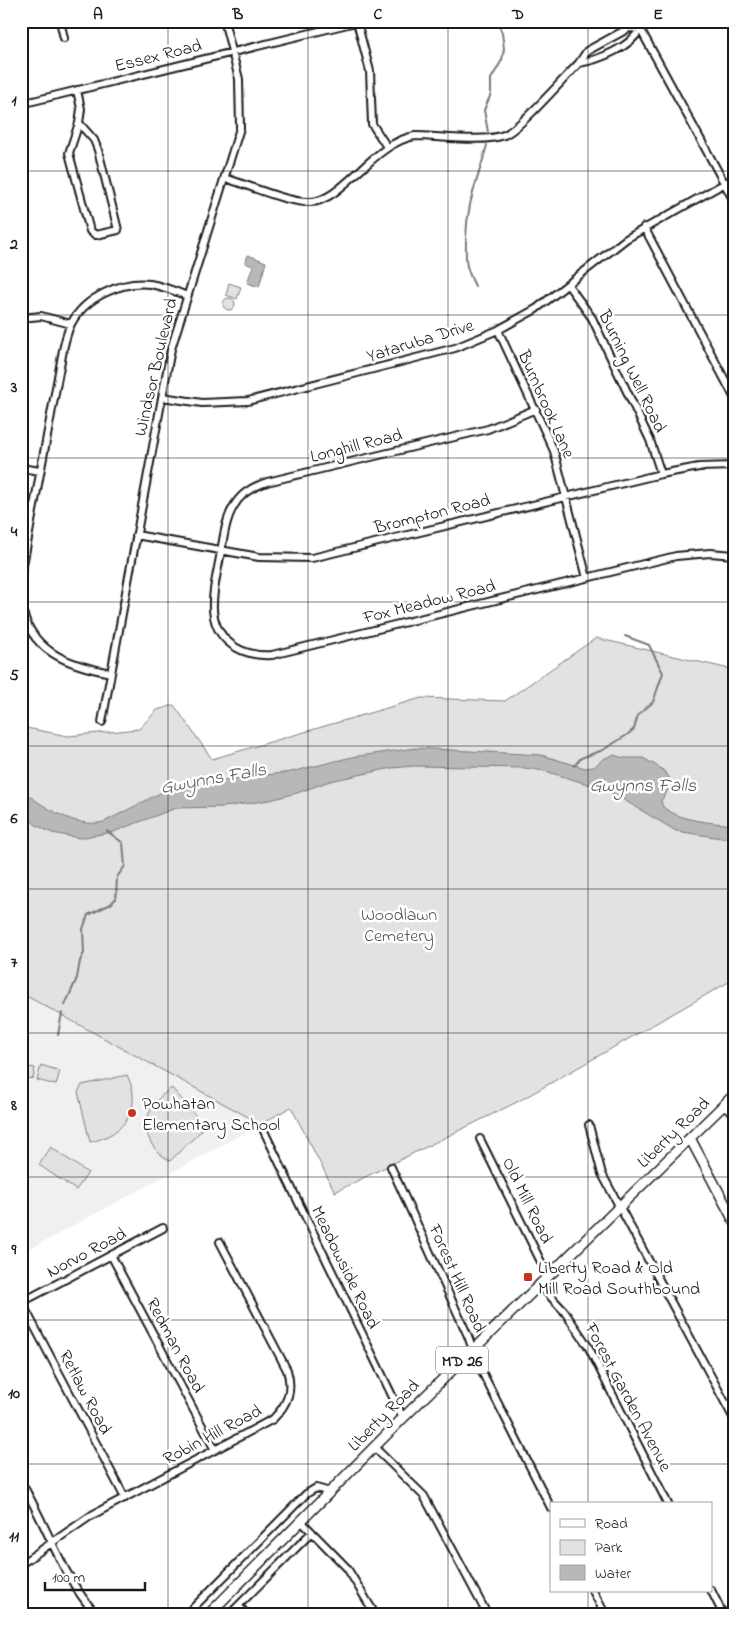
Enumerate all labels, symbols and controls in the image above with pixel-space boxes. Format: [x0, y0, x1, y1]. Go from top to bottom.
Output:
text: A [93, 3, 103, 27]
text: B [232, 3, 244, 27]
text: C [374, 3, 383, 27]
text: D [511, 3, 524, 27]
text: E [653, 3, 663, 27]
street label: Essex Road [112, 34, 205, 80]
text: 1 [11, 89, 17, 113]
text: 2 [9, 233, 18, 257]
street label: Windsor Boulevard [128, 296, 185, 439]
street label: Burning Well Road [589, 305, 672, 438]
street label: Yataruba Drive [364, 313, 478, 371]
street label: Burnbrook Lane [509, 346, 581, 464]
text: 3 [10, 376, 18, 400]
street label: Longhill Road [308, 423, 405, 472]
street label: Brompton Road [371, 488, 493, 542]
text: 4 [10, 520, 18, 544]
street label: Fox Meadow Road [360, 574, 498, 632]
text: 5 [9, 664, 19, 688]
water label: Gwynns Falls [159, 757, 269, 802]
water label: Gwynns Falls [590, 773, 697, 800]
text: 6 [9, 807, 18, 831]
park label: Woodlawn Cemetery [361, 903, 437, 950]
text: 7 [11, 951, 18, 975]
place label: Powhatan Elementary School [142, 1092, 280, 1139]
street label: Liberty Road [632, 1092, 717, 1175]
text: 8 [10, 1094, 17, 1118]
marker: Powhatan Elementary School [126, 1107, 138, 1119]
street label: Old Mill Road [494, 1153, 558, 1249]
street label: Meadowside Road [303, 1202, 385, 1334]
street label: Forest Hill Road [420, 1220, 492, 1337]
street label: Norvo Road [42, 1222, 131, 1286]
text: 9 [11, 1238, 17, 1262]
place label: Liberty Road & Old Mill Road Southbound [538, 1256, 700, 1303]
marker: Liberty Road & Old Mill Road Southbound [522, 1271, 534, 1283]
street label: Redman Road [138, 1294, 210, 1398]
street label: Forest Garden Avenue [577, 1318, 678, 1478]
street label: Retlaw Road [51, 1346, 117, 1440]
road number: MD 26 [436, 1346, 488, 1374]
street label: Liberty Road [342, 1374, 426, 1458]
text: 10 [8, 1382, 20, 1406]
street label: Robin Hill Road [159, 1399, 267, 1473]
legend [550, 1502, 712, 1592]
text: Road [595, 1513, 628, 1535]
text: 11 [9, 1525, 20, 1549]
text: Park [595, 1537, 623, 1559]
scale bar [45, 1560, 145, 1592]
text: Water [595, 1563, 631, 1585]
text: 100 m [52, 1567, 85, 1589]

